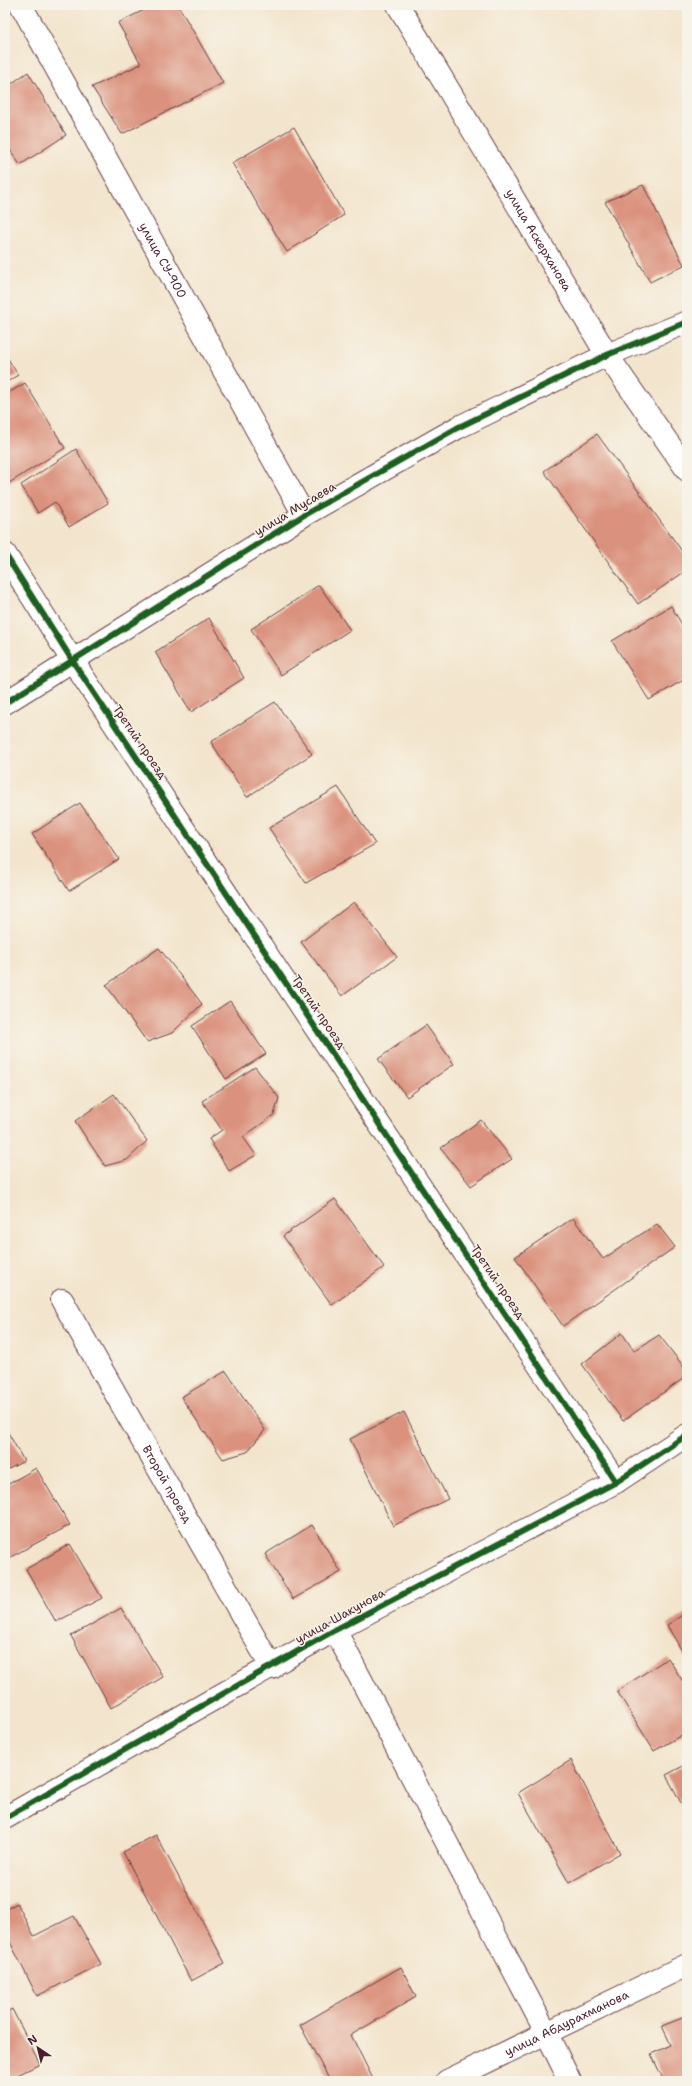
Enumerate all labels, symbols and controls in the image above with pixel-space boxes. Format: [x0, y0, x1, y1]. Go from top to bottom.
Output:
street label: улица Аскерханова [502, 186, 575, 295]
street label: улица СУ-900 [135, 220, 190, 301]
street label: улица Мусаева [251, 478, 339, 540]
street label: Третий проезд [109, 702, 171, 782]
street label: Третий проезд [288, 972, 350, 1052]
street label: Третий проезд [467, 1242, 529, 1322]
street label: Второй проезд [139, 1442, 196, 1526]
street label: улица Шакунова [292, 1584, 388, 1647]
street label: улица Абдурахманова [502, 1986, 632, 2060]
north arrow [18, 2028, 58, 2068]
text: N [25, 2031, 41, 2049]

